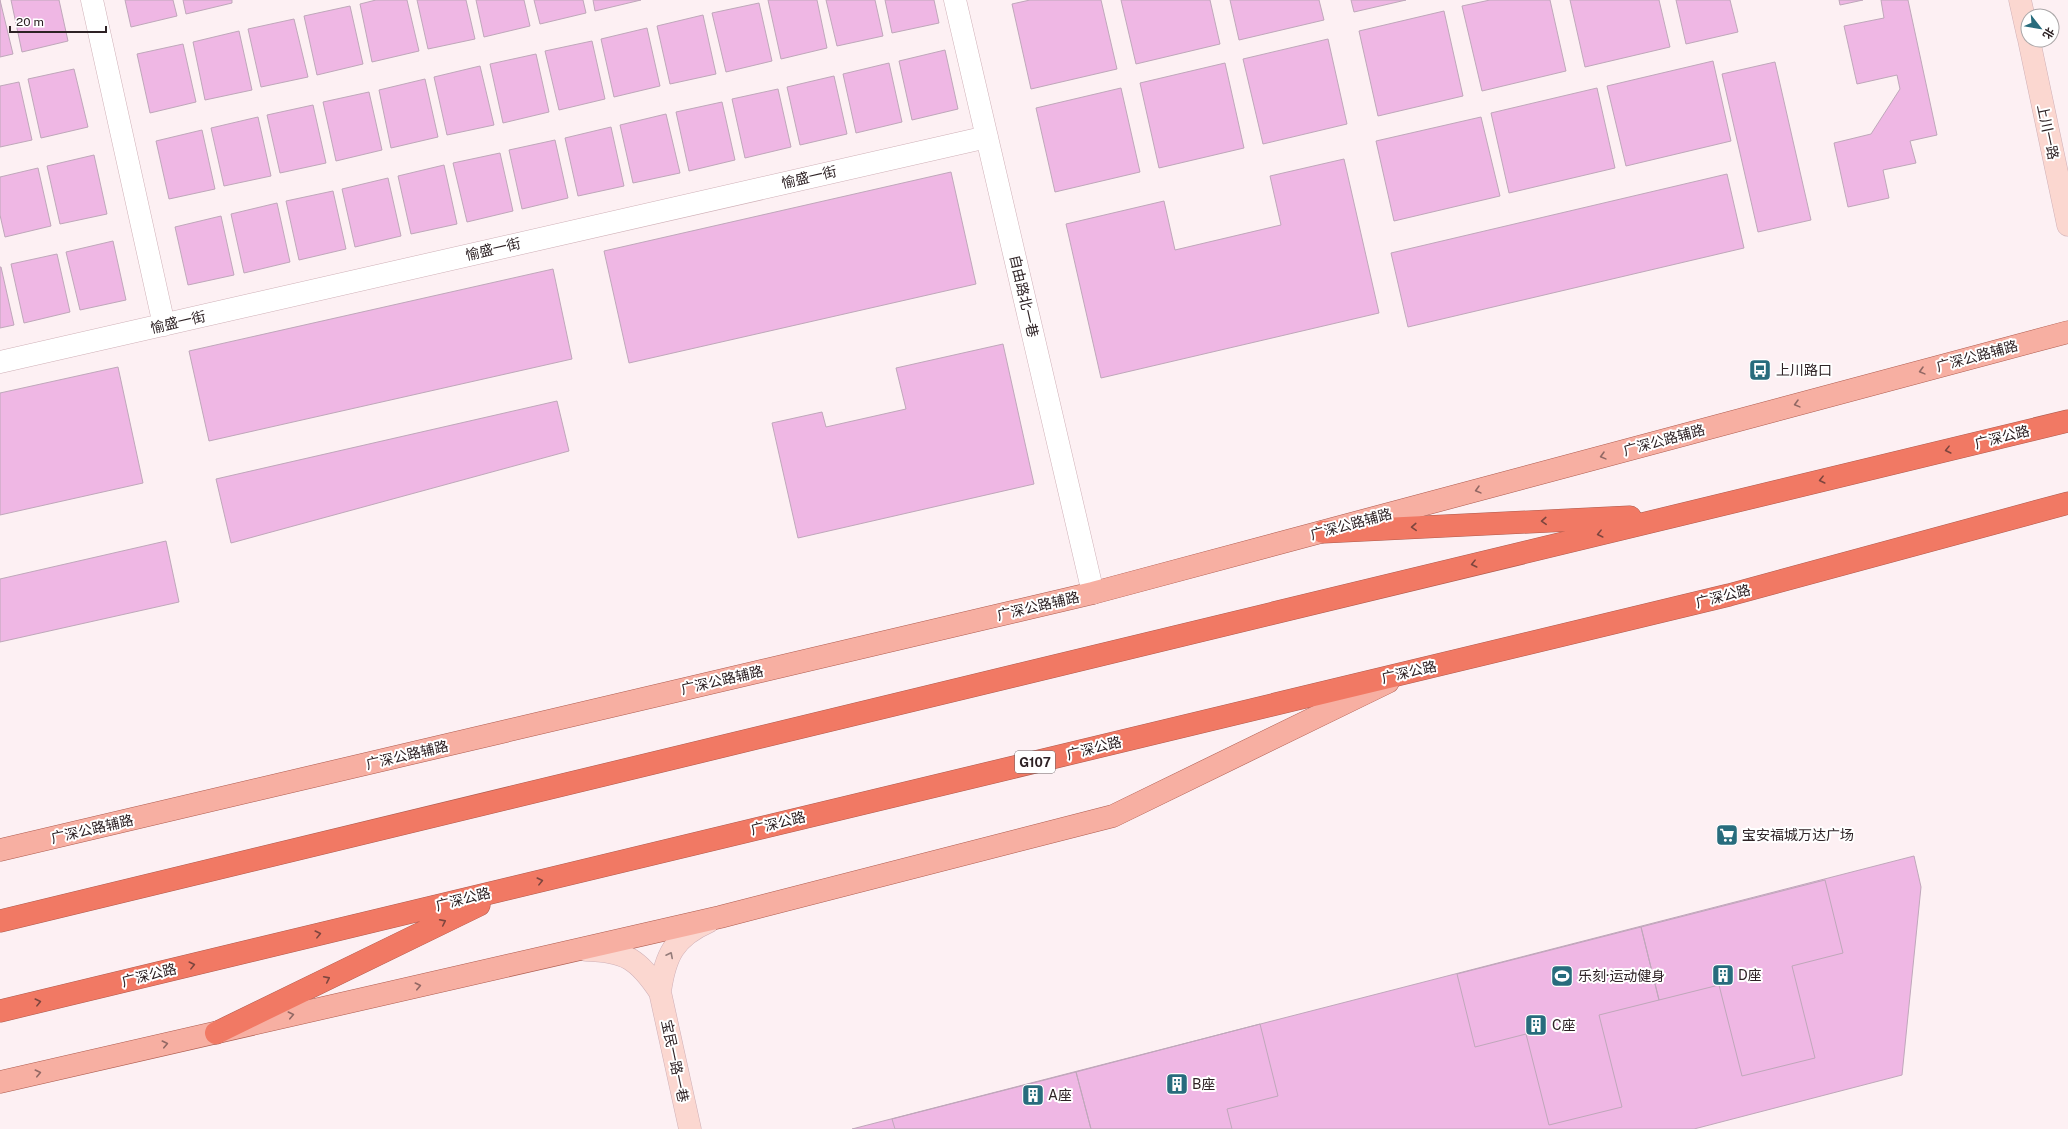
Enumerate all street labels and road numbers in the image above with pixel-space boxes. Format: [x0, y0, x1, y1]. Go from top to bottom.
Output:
street label: 上川一路 [2034, 103, 2062, 161]
street label: 愉盛一街 [780, 163, 838, 191]
street label: 愉盛一街 [464, 235, 522, 263]
street label: 自由路北一巷 [1007, 253, 1041, 339]
street label: 愉盛一街 [149, 308, 207, 336]
street label: 广深公路辅路 [1934, 337, 2020, 375]
street label: 广深公路辅路 [1621, 421, 1707, 459]
street label: 广深公路 [1973, 422, 2031, 452]
street label: 广深公路辅路 [1308, 505, 1394, 543]
street label: 广深公路 [1694, 581, 1752, 611]
street label: 广深公路辅路 [995, 589, 1081, 623]
street label: 广深公路 [1380, 658, 1438, 686]
street label: 广深公路辅路 [679, 663, 765, 697]
street label: 广深公路 [1065, 733, 1123, 763]
street label: 广深公路辅路 [364, 738, 450, 772]
road number: G107 [1015, 751, 1055, 773]
street label: 广深公路 [749, 808, 807, 838]
street label: 广深公路辅路 [49, 812, 135, 846]
street label: 广深公路 [434, 884, 492, 914]
street label: 广深公路 [120, 960, 178, 990]
street label: 宝民一路一巷 [658, 1018, 692, 1104]

